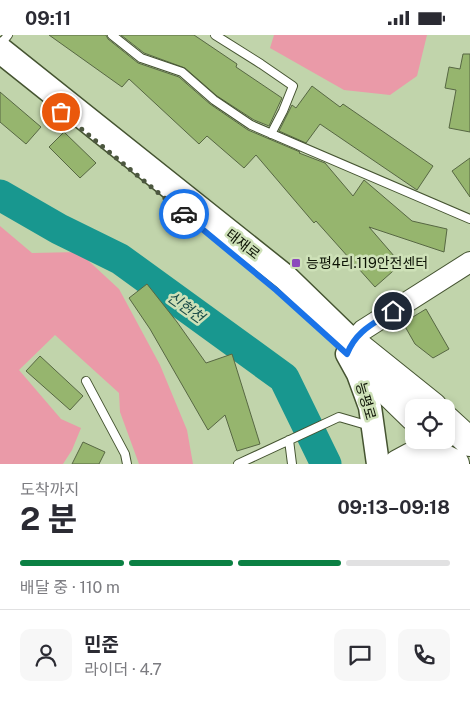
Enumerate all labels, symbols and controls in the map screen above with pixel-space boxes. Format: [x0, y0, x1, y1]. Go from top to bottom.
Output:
text: 09:11 [25, 7, 71, 29]
pin [40, 91, 82, 133]
icon: bag [47, 98, 75, 126]
courier [159, 189, 209, 239]
icon: car [170, 200, 198, 228]
street label: 태재로 [223, 226, 263, 262]
place label: 능평4리.119안전센터 [306, 255, 428, 271]
marker: 능평4리.119안전센터 [290, 257, 302, 269]
water label: 신현천 [164, 288, 210, 327]
pin [372, 290, 414, 332]
icon: home [379, 297, 407, 325]
street label: 능평로 [353, 380, 379, 422]
map controls [405, 399, 455, 449]
button: locate [405, 399, 455, 449]
text: 도착까지 [20, 480, 79, 499]
text: 09:13–09:18 [337, 496, 450, 518]
text: 2 분 [20, 500, 77, 537]
text: 배달 중 · 110 m [20, 578, 120, 597]
button: person [20, 629, 72, 681]
button: chat [334, 629, 386, 681]
button: phone [398, 629, 450, 681]
text: 민준 [84, 633, 119, 655]
text: 라이더 · 4.7 [84, 660, 162, 679]

